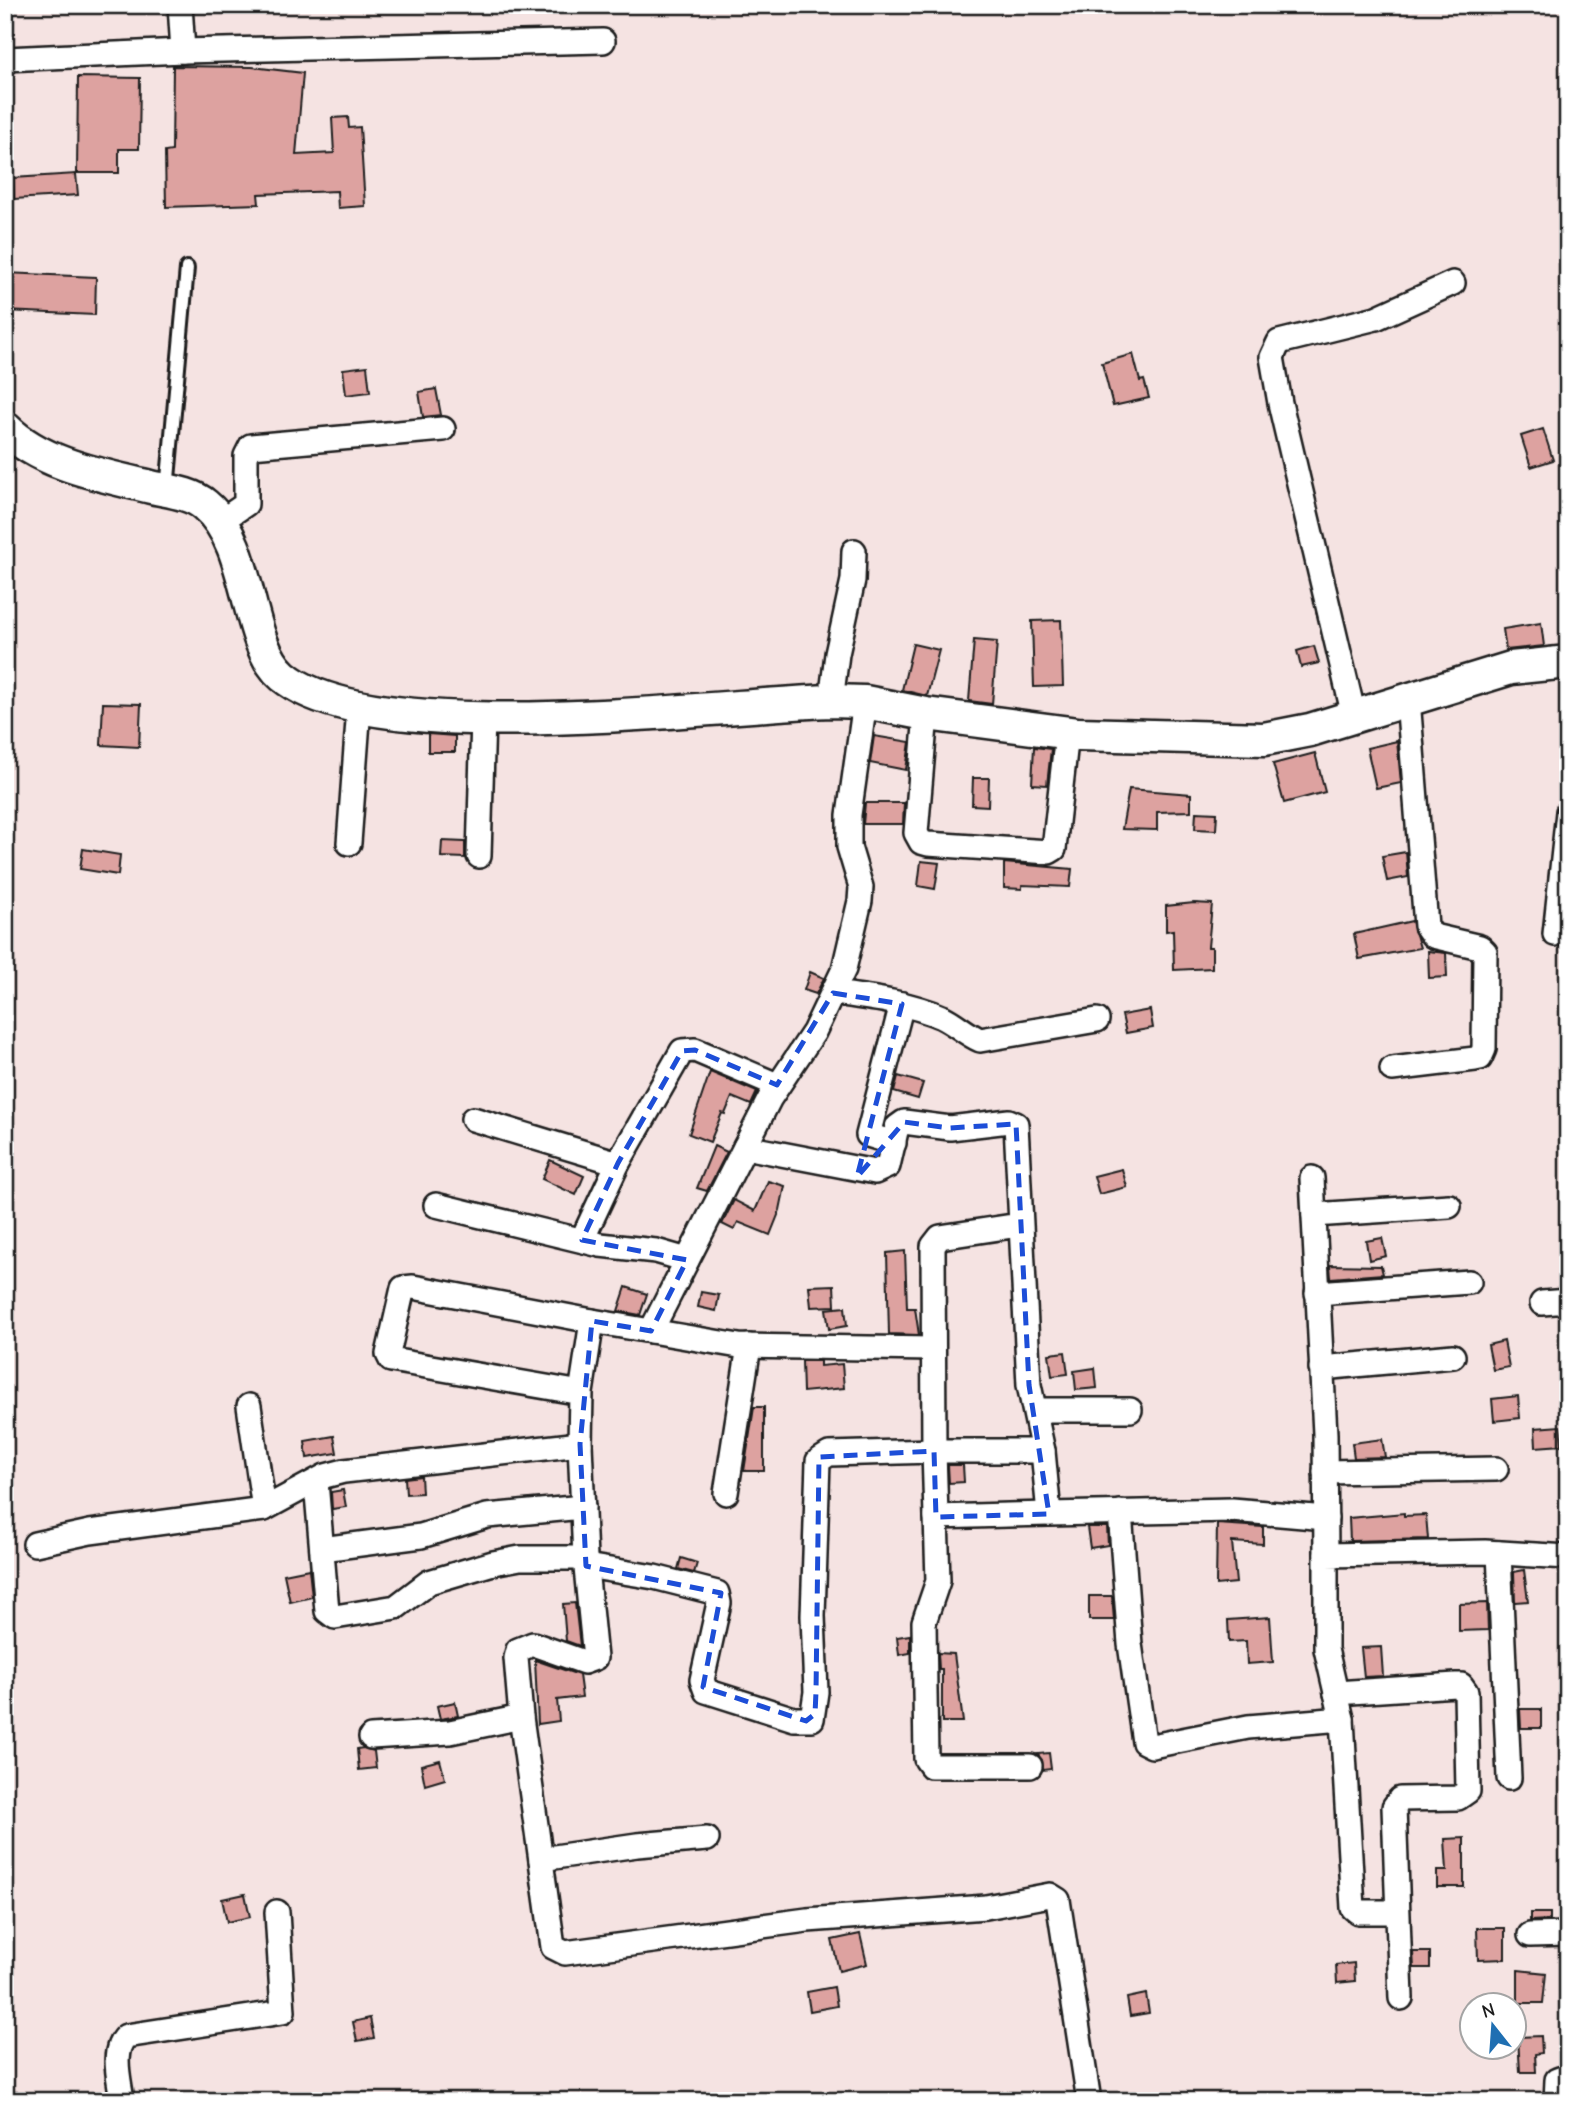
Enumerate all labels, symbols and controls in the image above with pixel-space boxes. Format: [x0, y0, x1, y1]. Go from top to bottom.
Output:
north arrow [1458, 1990, 1528, 2060]
text: N [1479, 1998, 1497, 2023]

